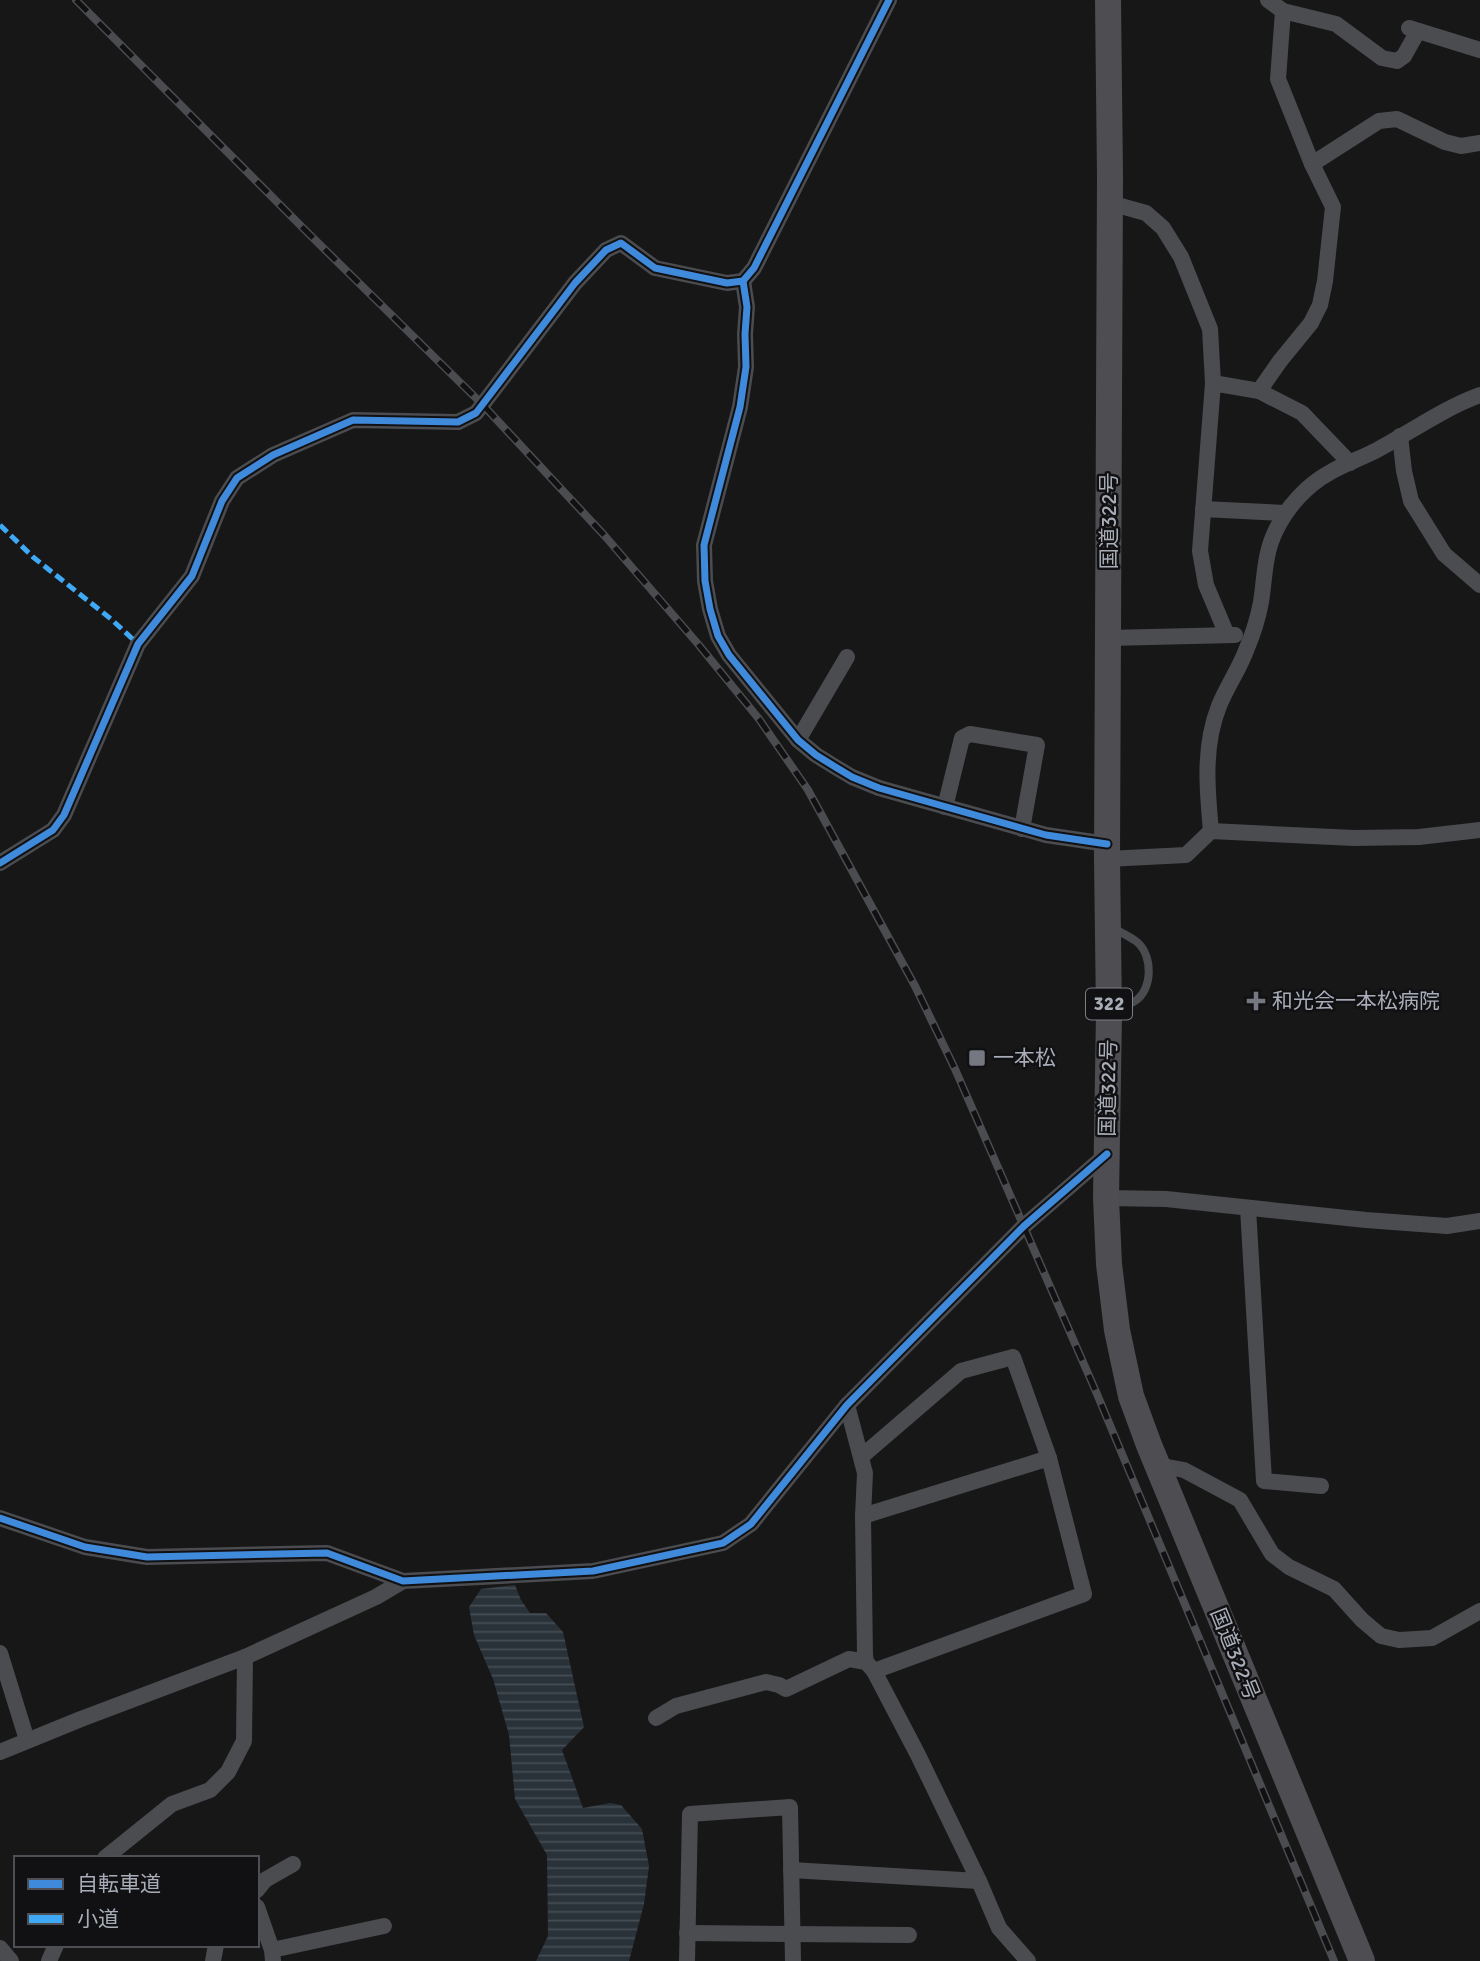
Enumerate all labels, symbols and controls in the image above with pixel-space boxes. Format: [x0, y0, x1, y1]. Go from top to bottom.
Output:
street label: 国道322号 [1096, 472, 1122, 570]
road number: 322 [1086, 988, 1132, 1020]
place label: 和光会一本松病院 [1272, 988, 1440, 1014]
marker: 和光会一本松病院 [1246, 991, 1266, 1011]
street label: 国道322号 [1094, 1039, 1122, 1137]
place label: 一本松 [993, 1045, 1056, 1071]
marker: 一本松 [967, 1048, 987, 1068]
street label: 国道322号 [1205, 1604, 1265, 1704]
legend [14, 1856, 259, 1947]
text: 自転車道 [77, 1871, 161, 1897]
text: 小道 [77, 1906, 119, 1932]

